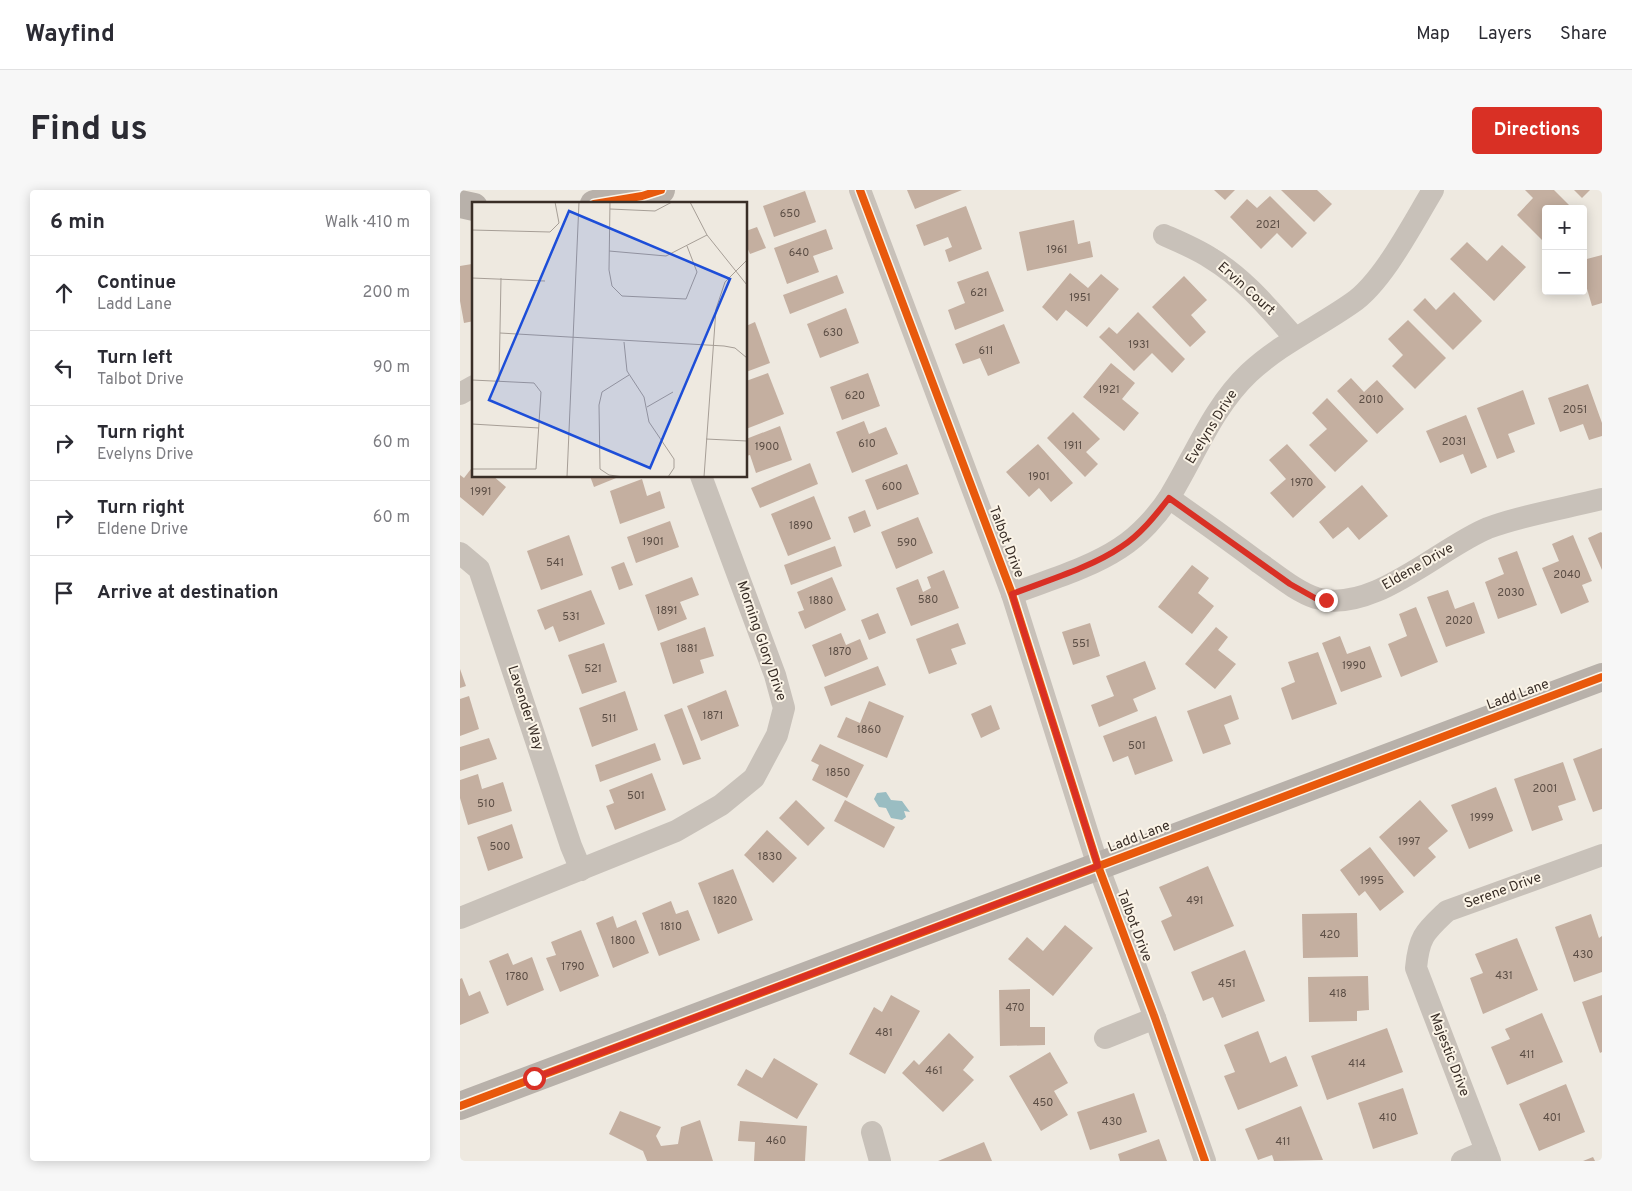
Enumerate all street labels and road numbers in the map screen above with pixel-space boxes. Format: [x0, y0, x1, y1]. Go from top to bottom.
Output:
street label: Ervin Court [1214, 259, 1278, 319]
street label: Evelyns Drive [1182, 387, 1242, 467]
street label: Talbot Drive [984, 504, 1028, 580]
street label: Eldene Drive [1379, 540, 1457, 594]
street label: Morning Glory Drive [733, 579, 789, 703]
street label: Lavender Way [503, 663, 547, 753]
street label: Ladd Lane [1484, 676, 1552, 714]
street label: Ladd Lane [1105, 817, 1173, 857]
street label: Serene Drive [1462, 869, 1544, 913]
street label: Talbot Drive [1112, 888, 1156, 964]
street label: Majestic Drive [1425, 1011, 1473, 1099]

